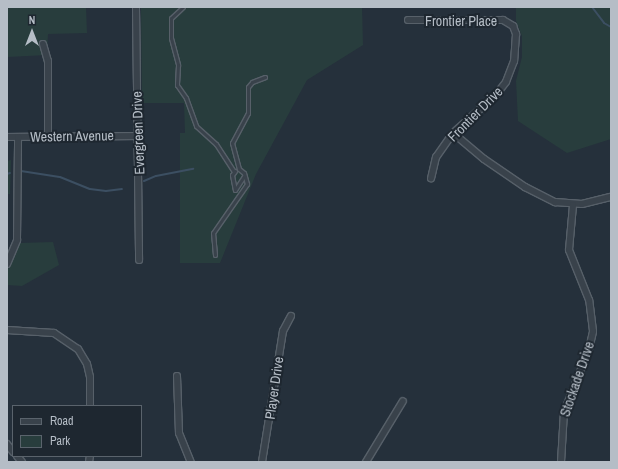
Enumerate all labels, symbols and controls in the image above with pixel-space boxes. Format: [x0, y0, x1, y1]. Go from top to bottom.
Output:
north arrow [12, 12, 52, 52]
text: N [29, 13, 35, 27]
street label: Frontier Place [425, 13, 497, 29]
street label: Frontier Drive [444, 83, 506, 145]
street label: Evergreen Drive [128, 91, 148, 175]
street label: Western Avenue [30, 127, 114, 145]
street label: Stockade Drive [556, 339, 598, 419]
street label: Player Drive [261, 356, 287, 420]
legend [12, 405, 142, 457]
text: Road [50, 413, 74, 429]
text: Park [50, 433, 70, 449]

